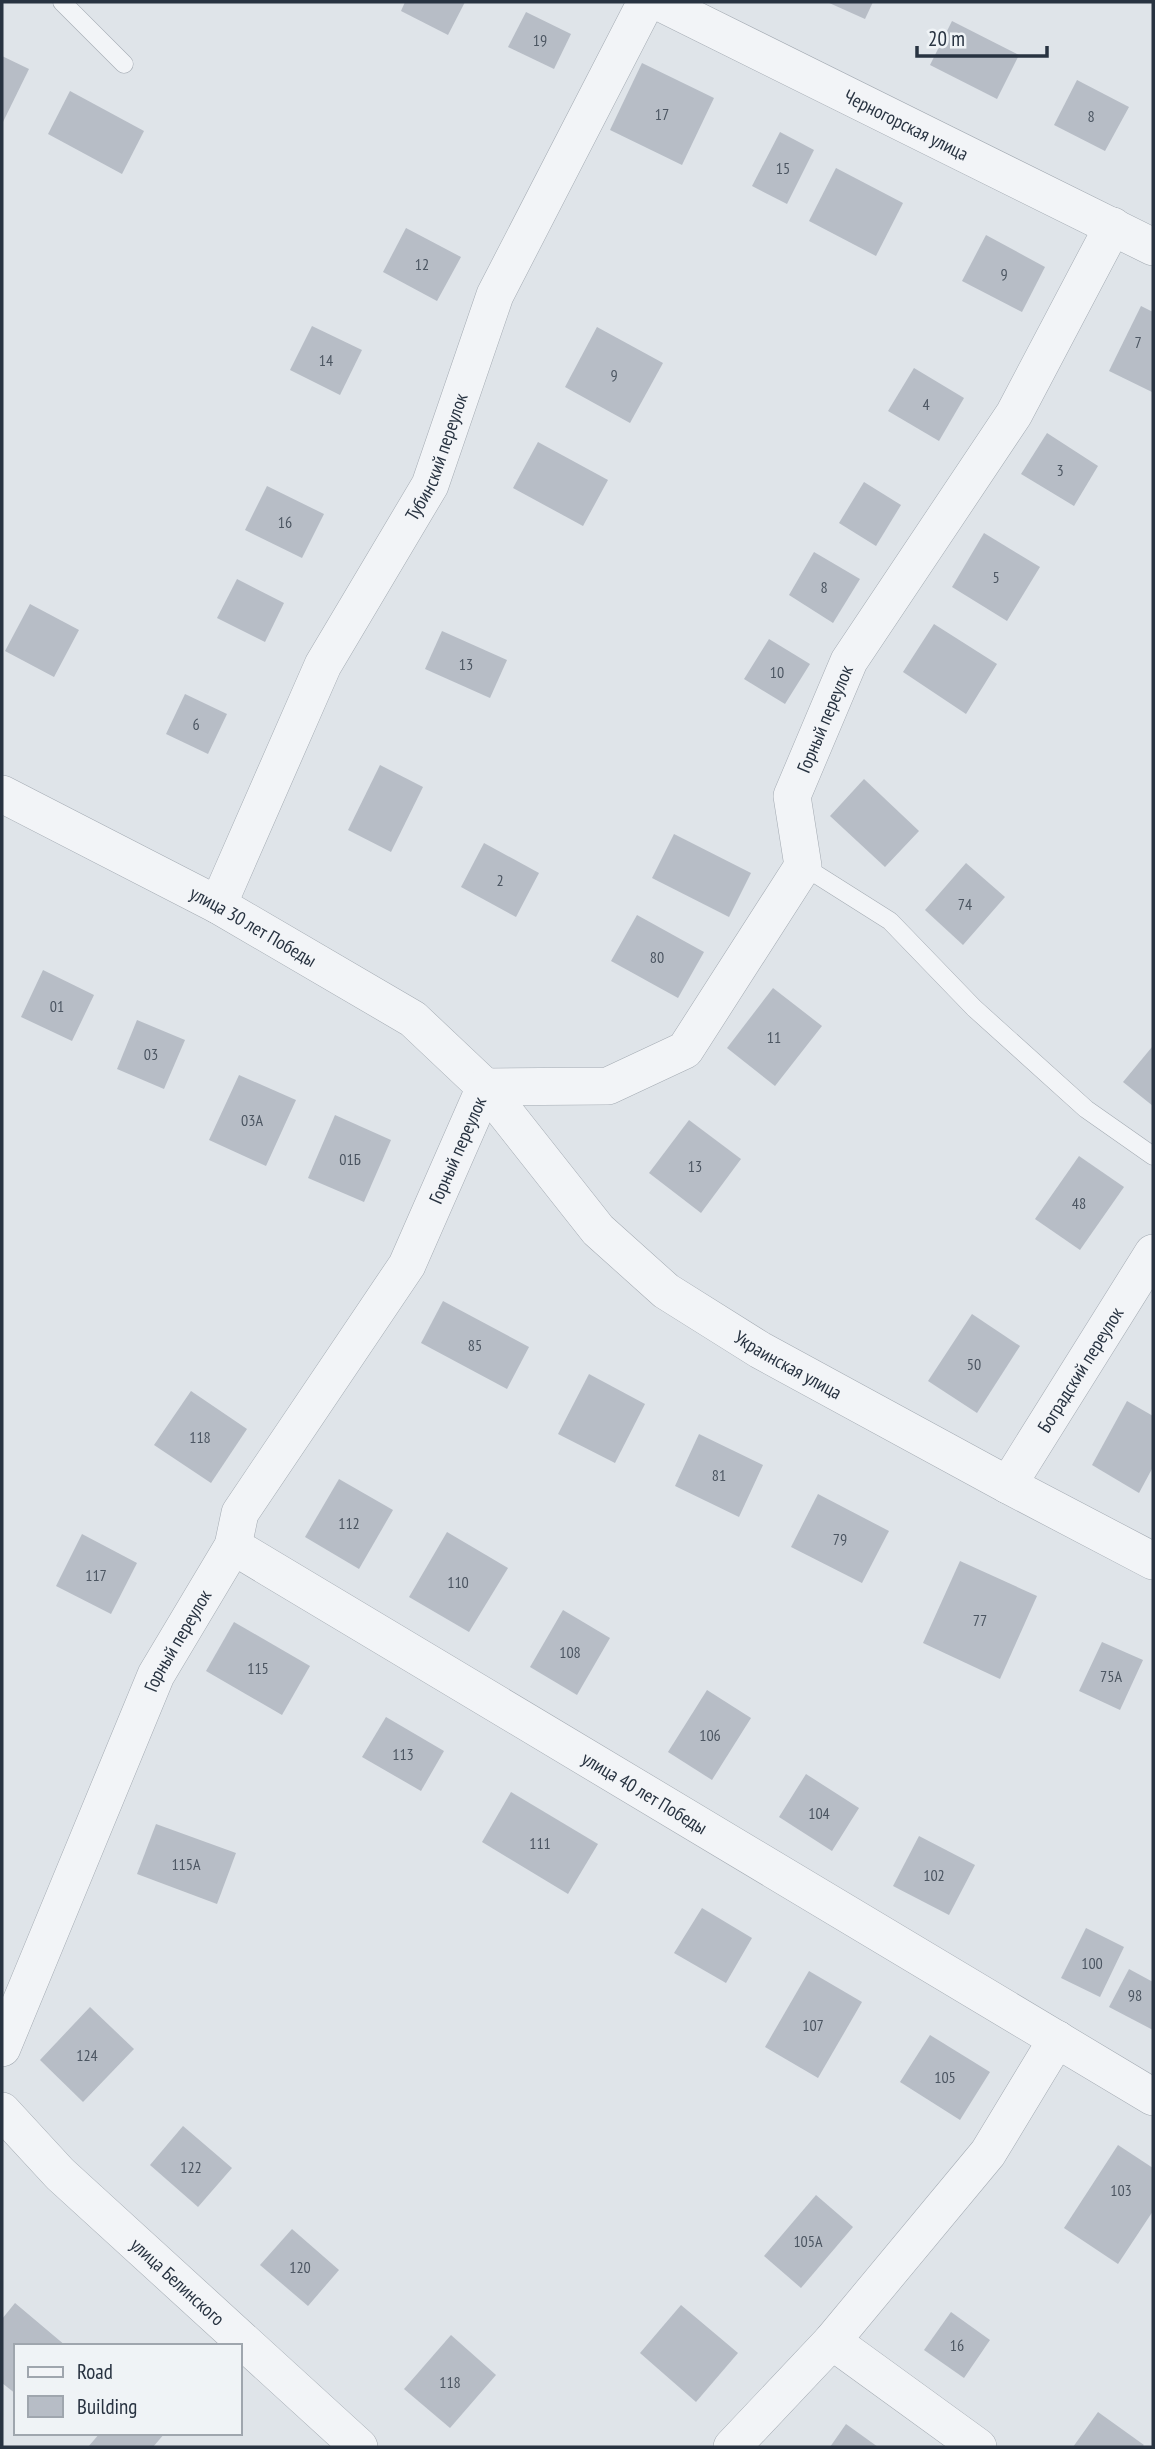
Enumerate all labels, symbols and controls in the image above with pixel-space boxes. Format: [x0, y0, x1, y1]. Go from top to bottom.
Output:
scale bar [917, 14, 1046, 58]
text: 20 m [928, 25, 965, 52]
house number: 19 [533, 30, 547, 50]
street label: Черногорская улица [840, 84, 972, 166]
house number: 17 [655, 104, 669, 124]
house number: 8 [1087, 106, 1095, 126]
house number: 15 [776, 158, 790, 178]
house number: 12 [415, 254, 429, 274]
house number: 9 [1000, 264, 1008, 284]
house number: 7 [1134, 332, 1142, 352]
house number: 14 [319, 350, 333, 370]
house number: 9 [610, 365, 618, 385]
street label: Тубинский переулок [400, 389, 473, 525]
house number: 4 [922, 394, 930, 414]
house number: 3 [1056, 460, 1064, 480]
house number: 16 [278, 512, 292, 532]
house number: 5 [992, 567, 1000, 587]
house number: 8 [820, 577, 828, 597]
house number: 13 [459, 654, 473, 674]
street label: Горный переулок [791, 661, 858, 776]
house number: 10 [770, 662, 784, 682]
house number: 6 [192, 714, 200, 734]
house number: 2 [496, 870, 504, 890]
street label: улица 30 лет Победы [186, 881, 321, 972]
house number: 74 [958, 894, 972, 914]
house number: 80 [650, 947, 664, 967]
house number: 01 [50, 996, 64, 1016]
house number: 11 [767, 1027, 781, 1047]
house number: 03 [144, 1044, 158, 1064]
street label: Горный переулок [423, 1092, 492, 1207]
house number: 03А [241, 1110, 263, 1130]
house number: 01Б [339, 1149, 361, 1169]
house number: 13 [688, 1156, 702, 1176]
house number: 48 [1072, 1193, 1086, 1213]
street label: Боградский переулок [1032, 1302, 1129, 1437]
street label: Украинская улица [730, 1325, 846, 1404]
house number: 85 [468, 1335, 482, 1355]
house number: 50 [967, 1354, 981, 1374]
house number: 118 [189, 1427, 211, 1447]
house number: 81 [712, 1465, 726, 1485]
house number: 112 [338, 1513, 360, 1533]
house number: 79 [833, 1529, 847, 1549]
house number: 117 [85, 1565, 107, 1585]
house number: 110 [447, 1572, 469, 1592]
street label: Горный переулок [138, 1584, 217, 1695]
house number: 77 [973, 1610, 987, 1630]
house number: 108 [559, 1642, 581, 1662]
house number: 115 [247, 1658, 269, 1678]
house number: 75А [1100, 1666, 1122, 1686]
house number: 106 [699, 1725, 721, 1745]
house number: 113 [392, 1744, 414, 1764]
street label: улица 40 лет Победы [578, 1746, 712, 1839]
house number: 104 [808, 1803, 830, 1823]
house number: 111 [529, 1833, 551, 1853]
house number: 115А [171, 1854, 201, 1874]
house number: 102 [923, 1865, 945, 1885]
house number: 100 [1081, 1953, 1103, 1973]
house number: 98 [1128, 1985, 1142, 2005]
house number: 107 [802, 2015, 824, 2035]
house number: 124 [76, 2045, 98, 2065]
house number: 105 [934, 2067, 956, 2087]
house number: 122 [180, 2157, 202, 2177]
house number: 103 [1110, 2180, 1132, 2200]
house number: 105А [793, 2231, 823, 2251]
street label: улица Белинского [126, 2232, 230, 2331]
house number: 120 [289, 2257, 311, 2277]
house number: 16 [950, 2335, 964, 2355]
legend [14, 2344, 242, 2435]
text: Road [77, 2358, 113, 2385]
house number: 118 [439, 2372, 461, 2392]
text: Building [77, 2393, 137, 2420]

